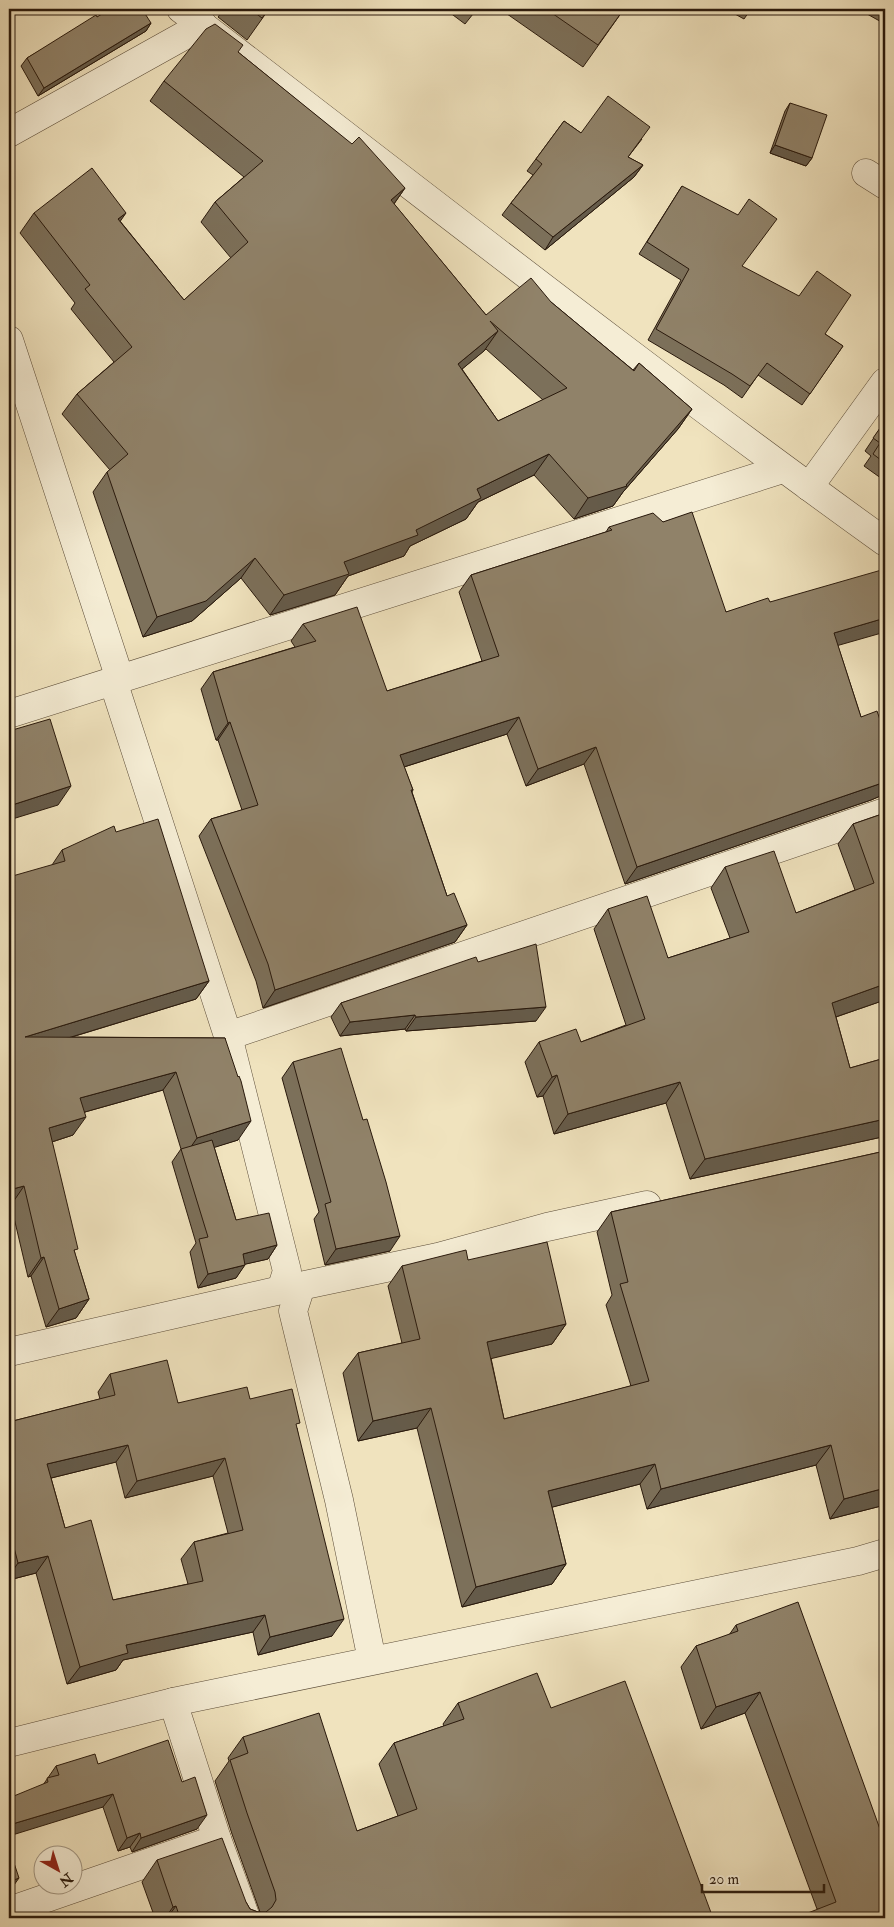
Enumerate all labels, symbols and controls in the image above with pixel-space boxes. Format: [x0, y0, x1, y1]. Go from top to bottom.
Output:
north arrow [32, 1844, 82, 1894]
scale bar [702, 1862, 824, 1894]
text: N [55, 1869, 77, 1891]
text: 20 m [709, 1870, 739, 1889]

